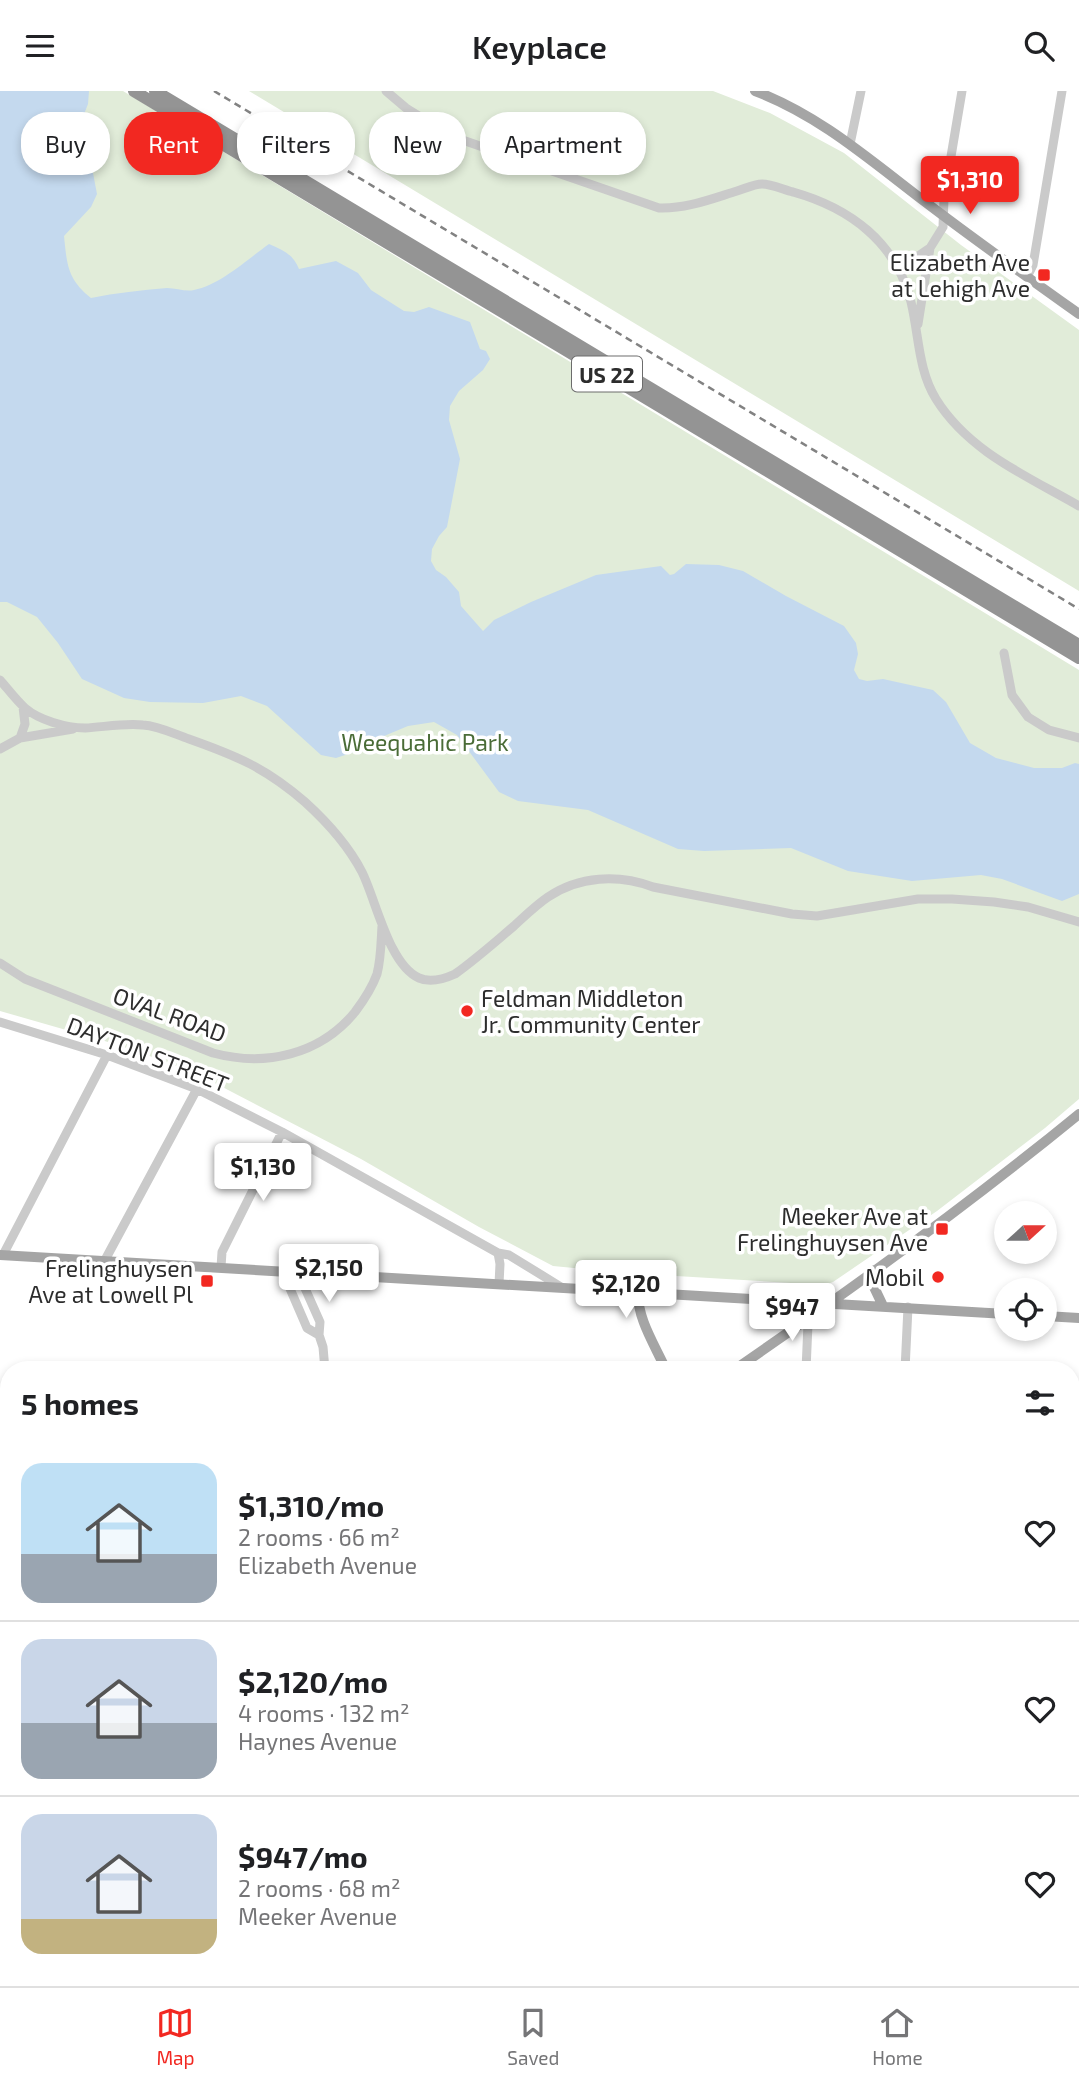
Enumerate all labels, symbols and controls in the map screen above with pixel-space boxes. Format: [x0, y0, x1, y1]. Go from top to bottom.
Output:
icon: menu [21, 27, 59, 65]
text: Keyplace [472, 27, 607, 65]
icon: search [1020, 27, 1058, 65]
chip: Buy [21, 112, 110, 175]
chip: Rent [124, 112, 223, 175]
chip: Filters [237, 112, 355, 175]
chip: New [369, 112, 466, 175]
chip: Apartment [480, 112, 646, 175]
pin: $1,310 [913, 157, 1027, 216]
text: $1,310 [937, 165, 1003, 193]
place label: Elizabeth Ave at Lehigh Ave [890, 248, 1030, 302]
marker: Elizabeth Ave at Lehigh Ave [1036, 267, 1052, 283]
road number: US 22 [572, 357, 642, 391]
park label: Weequahic Park [341, 728, 509, 756]
street label: OVAL ROAD [110, 981, 230, 1047]
place label: Feldman Middleton Jr. Community Center [481, 984, 701, 1038]
marker: Feldman Middleton Jr. Community Center [459, 1003, 475, 1019]
street label: DAYTON STREET [63, 1010, 233, 1098]
pin: $1,130 [206, 1143, 320, 1203]
text: $1,130 [230, 1152, 296, 1180]
north arrow [994, 1201, 1057, 1263]
map controls [994, 1201, 1057, 1341]
place label: Meeker Ave at Frelinghuysen Ave [737, 1202, 928, 1256]
marker: Meeker Ave at Frelinghuysen Ave [934, 1221, 950, 1237]
pin: $2,150 [272, 1245, 386, 1304]
text: $2,150 [295, 1253, 363, 1281]
place label: Frelinghuysen Ave at Lowell Pl [28, 1254, 193, 1308]
pin: $2,120 [569, 1261, 683, 1320]
place label: Mobil [865, 1263, 924, 1291]
text: $2,120 [591, 1269, 661, 1297]
marker: Mobil [930, 1269, 946, 1285]
marker: Frelinghuysen Ave at Lowell Pl [199, 1273, 215, 1289]
button: locate [994, 1278, 1057, 1341]
pin: $947 [751, 1283, 833, 1343]
text: $947 [765, 1292, 819, 1320]
icon: filters [1021, 1384, 1059, 1422]
text: 5 homes [21, 1385, 139, 1421]
text: $1,310/mo [238, 1487, 384, 1523]
icon: home [77, 1491, 161, 1575]
icon: heart [1021, 1514, 1059, 1552]
text: 2 rooms · 66 m² [238, 1523, 400, 1551]
text: Elizabeth Avenue [238, 1551, 417, 1579]
text: $2,120/mo [238, 1663, 388, 1699]
icon: home [77, 1667, 161, 1751]
icon: heart [1021, 1690, 1059, 1728]
text: 4 rooms · 132 m² [238, 1699, 410, 1727]
text: Haynes Avenue [238, 1727, 397, 1755]
text: $947/mo [238, 1838, 368, 1874]
icon: home [77, 1842, 161, 1926]
icon: heart [1021, 1865, 1059, 1903]
text: 2 rooms · 68 m² [238, 1874, 401, 1902]
text: Meeker Avenue [238, 1902, 397, 1930]
tab: Map [156, 2004, 195, 2069]
tab: Saved [507, 2004, 559, 2069]
tab: Home [872, 2004, 923, 2069]

